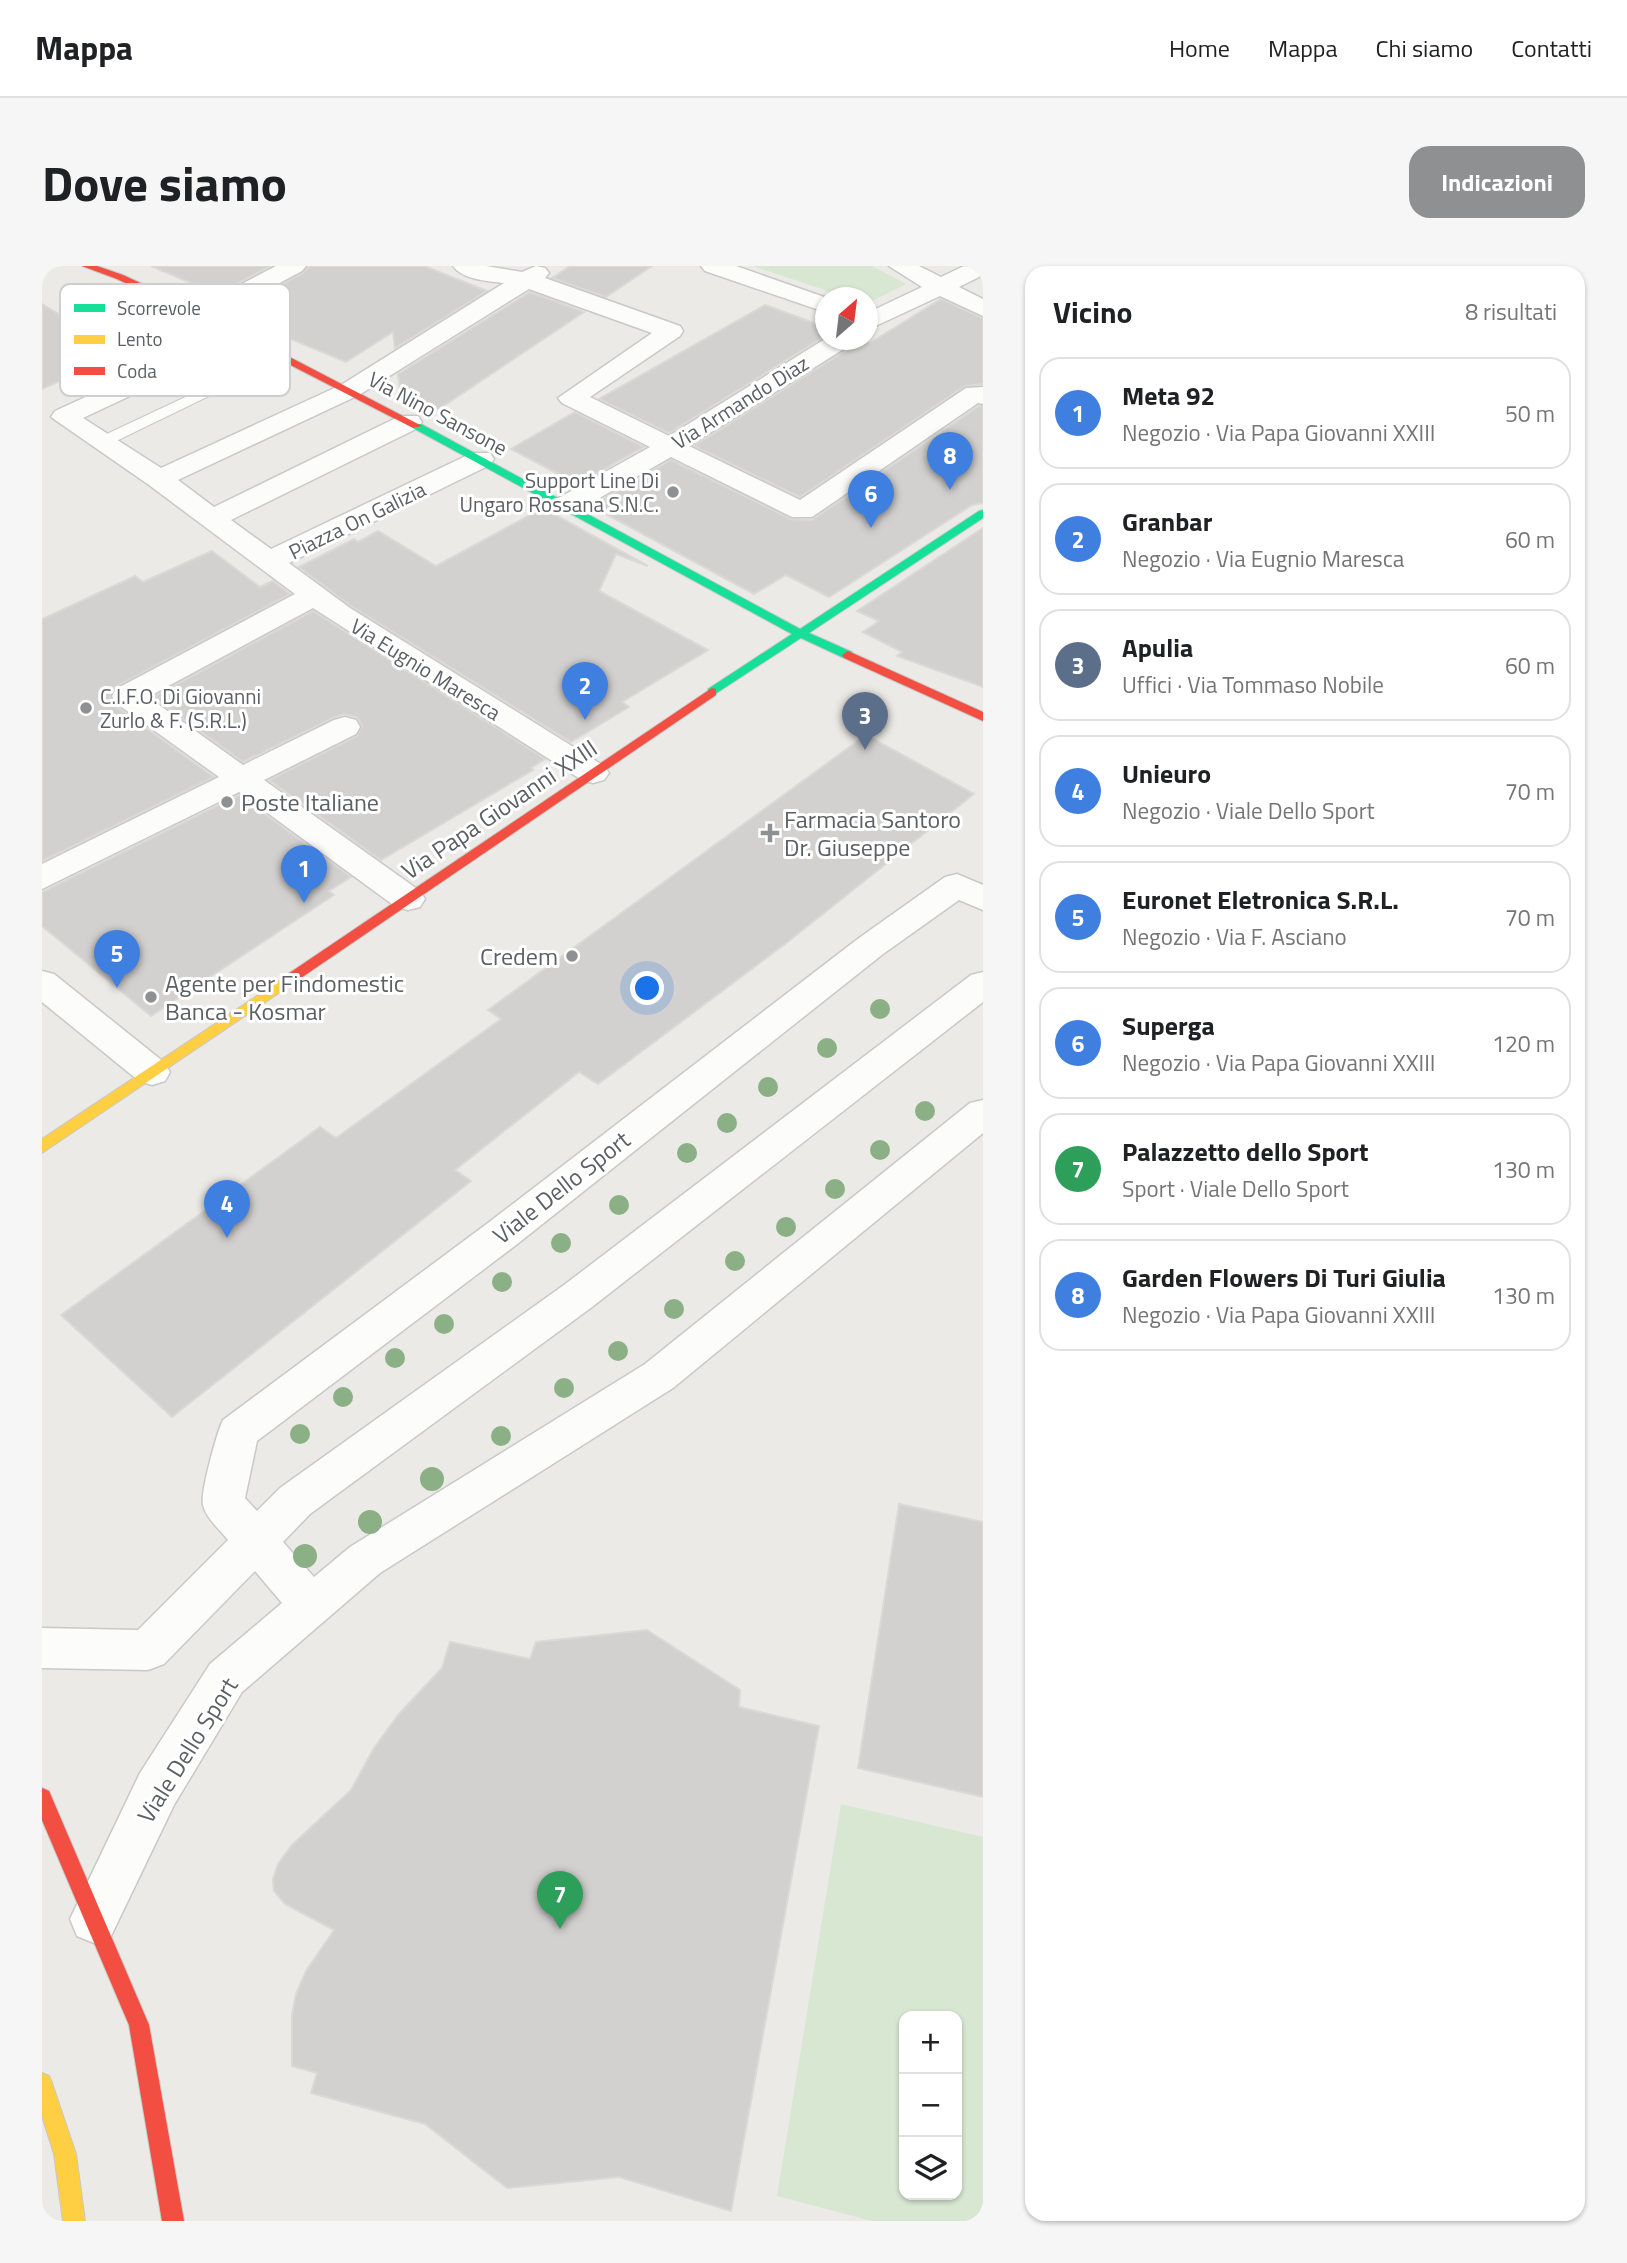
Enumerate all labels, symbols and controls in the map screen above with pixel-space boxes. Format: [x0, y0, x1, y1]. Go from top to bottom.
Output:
text: Mappa [35, 23, 133, 73]
text: Home [1169, 30, 1230, 66]
text: Mappa [1268, 30, 1337, 66]
text: Chi siamo [1375, 30, 1473, 66]
text: Contatti [1511, 30, 1592, 66]
text: Dove siamo [42, 145, 287, 220]
button: Indicazioni [1409, 146, 1585, 218]
legend [60, 284, 290, 396]
north arrow [815, 287, 878, 350]
text: Vicino [1053, 289, 1133, 335]
text: Scorrevole [117, 293, 201, 322]
text: 8 risultati [1465, 294, 1557, 329]
text: Lento [117, 324, 162, 353]
street label: Via Armando Diaz [665, 347, 815, 457]
text: Coda [117, 356, 157, 385]
street label: Via Nino Sansone [363, 363, 513, 463]
text: Meta 92 [1122, 376, 1215, 415]
text: 1 [1072, 396, 1084, 431]
text: 50 m [1505, 396, 1555, 431]
text: Negozio · Via Papa Giovanni XXIII [1122, 415, 1435, 450]
pin: 8 [927, 432, 973, 490]
place label: Support Line Di Ungaro Rossana S.N.C. [459, 464, 659, 520]
pin: 6 [848, 470, 894, 528]
street label: Piazza On Galizia [283, 473, 431, 567]
marker: Support Line Di Ungaro Rossana S.N.C. [665, 484, 681, 500]
text: Granbar [1122, 502, 1212, 541]
text: 2 [1072, 522, 1084, 557]
text: 60 m [1505, 522, 1555, 557]
text: Negozio · Via Eugnio Maresca [1122, 541, 1404, 576]
street label: Via Eugnio Maresca [345, 610, 508, 728]
text: Apulia [1122, 628, 1193, 667]
text: 3 [1072, 648, 1084, 683]
text: 60 m [1505, 648, 1555, 683]
pin: 2 [562, 662, 608, 720]
text: Uffici · Via Tommaso Nobile [1122, 667, 1384, 702]
place label: C.I.F.O. Di Giovanni Zurlo & F. (S.R.L.) [100, 680, 261, 736]
pin: 3 [842, 692, 888, 750]
marker: C.I.F.O. Di Giovanni Zurlo & F. (S.R.L.) [78, 700, 94, 716]
street label: Via Papa Giovanni XXIII [394, 730, 604, 888]
text: Unieuro [1122, 754, 1211, 793]
text: 4 [1072, 774, 1084, 809]
text: 70 m [1505, 774, 1555, 809]
place label: Poste Italiane [241, 784, 379, 820]
text: Negozio · Viale Dello Sport [1122, 793, 1375, 828]
marker: Poste Italiane [219, 794, 235, 810]
place label: Farmacia Santoro Dr. Giuseppe [784, 801, 961, 865]
marker: Farmacia Santoro Dr. Giuseppe [762, 825, 778, 841]
pin: 1 [281, 845, 327, 903]
text: Euronet Eletronica S.R.L. [1122, 880, 1399, 919]
text: 5 [1072, 900, 1084, 935]
text: 70 m [1505, 900, 1555, 935]
text: Negozio · Via F. Asciano [1122, 919, 1347, 954]
pin: 5 [94, 930, 140, 988]
place label: Credem [480, 938, 558, 974]
marker: Credem [564, 948, 580, 964]
place label: Agente per Findomestic Banca - Kosmar [165, 965, 404, 1029]
your location [630, 971, 664, 1005]
marker: Agente per Findomestic Banca - Kosmar [143, 989, 159, 1005]
text: Superga [1122, 1006, 1215, 1045]
text: 6 [1072, 1026, 1084, 1061]
text: 120 m [1492, 1026, 1555, 1061]
text: Negozio · Via Papa Giovanni XXIII [1122, 1045, 1435, 1080]
street label: Viale Dello Sport [485, 1121, 638, 1252]
text: Palazzetto dello Sport [1122, 1132, 1369, 1171]
text: 7 [1072, 1152, 1084, 1187]
text: 130 m [1492, 1152, 1555, 1187]
text: Sport · Viale Dello Sport [1122, 1171, 1349, 1206]
pin: 4 [204, 1180, 250, 1238]
text: Garden Flowers Di Turi Giulia [1122, 1258, 1446, 1297]
text: 8 [1072, 1278, 1084, 1313]
text: 130 m [1492, 1278, 1555, 1313]
text: Negozio · Via Papa Giovanni XXIII [1122, 1297, 1435, 1332]
street label: Viale Dello Sport [128, 1670, 247, 1830]
pin: 7 [537, 1871, 583, 1929]
map controls [899, 2011, 962, 2200]
button: + [899, 2011, 962, 2074]
button: − [899, 2074, 962, 2137]
button: layers [899, 2137, 962, 2200]

